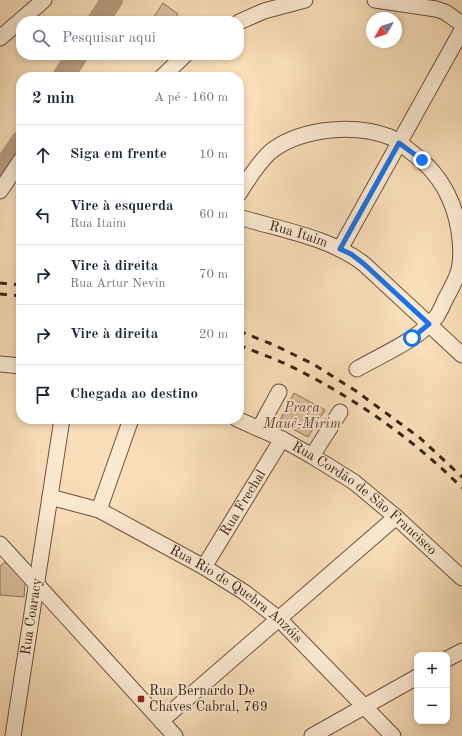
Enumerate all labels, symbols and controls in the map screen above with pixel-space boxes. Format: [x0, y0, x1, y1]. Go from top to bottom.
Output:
north arrow [366, 12, 402, 48]
search box [16, 16, 244, 60]
icon: search [30, 27, 52, 49]
text: Pesquisar aqui [62, 31, 156, 46]
text: 2 min [32, 90, 75, 107]
text: A pé · 160 m [154, 91, 228, 104]
icon: ahead [32, 144, 54, 166]
text: Siga em frente [70, 147, 167, 162]
text: 10 m [199, 148, 228, 161]
route end [413, 151, 431, 169]
text: Vire à esquerda [70, 199, 174, 214]
icon: left [32, 204, 54, 226]
text: 60 m [199, 208, 228, 221]
text: Rua Itaim [70, 217, 126, 230]
street label: Rua Itaim [268, 219, 330, 250]
text: Vire à direita [70, 259, 158, 274]
icon: right [32, 264, 54, 286]
text: 70 m [199, 268, 228, 281]
text: Rua Artur Nevin [70, 277, 165, 290]
icon: right [32, 324, 54, 346]
text: Vire à direita [70, 327, 158, 342]
text: 20 m [199, 328, 228, 341]
route start [403, 329, 421, 347]
icon: arrive [32, 384, 54, 406]
text: Chegada ao destino [70, 387, 198, 402]
park label: Praça Mauê-Mirim [262, 401, 341, 431]
street label: Rua Cordão de São Francisco [289, 439, 439, 558]
street label: Rua Frechal [218, 467, 268, 538]
street label: Rua Rio de Quebra Anzóis [167, 543, 305, 646]
street label: Rua Coaracy [19, 576, 44, 656]
map controls [414, 652, 450, 724]
button: + [414, 652, 450, 688]
place label: Rua Bernardo De Chaves Cabral, 769 [149, 684, 268, 714]
button: − [414, 688, 450, 724]
marker: Rua Bernardo De Chaves Cabral, 769 [136, 694, 146, 704]

